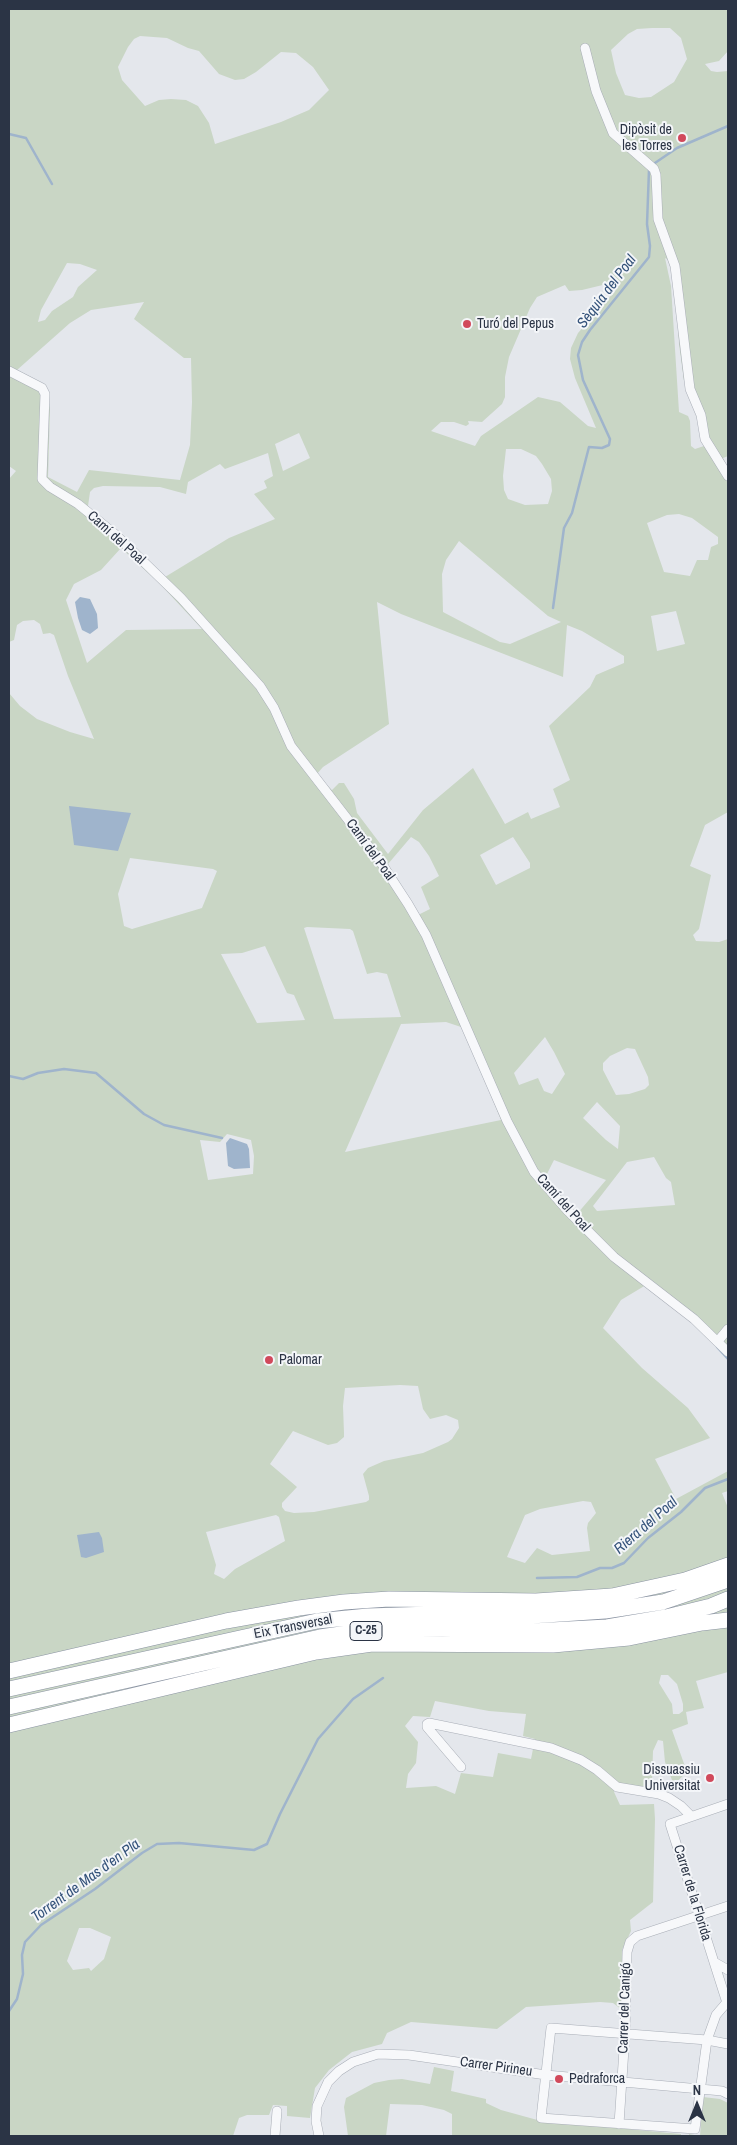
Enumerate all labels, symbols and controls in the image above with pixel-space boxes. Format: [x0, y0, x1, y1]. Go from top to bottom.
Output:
place label: Dipòsit de les Torres [620, 122, 672, 154]
marker: Dipòsit de les Torres [676, 132, 688, 144]
water label: Sèquia del Poal [574, 252, 640, 332]
place label: Turó del Pepus [477, 316, 554, 332]
marker: Turó del Pepus [461, 318, 473, 330]
street label: Camí del Poal [84, 508, 148, 568]
street label: Camí del Poal [342, 816, 398, 884]
street label: Camí del Poal [533, 1171, 593, 1235]
place label: Palomar [279, 1352, 322, 1368]
marker: Palomar [263, 1354, 275, 1366]
water label: Riera del Poal [611, 1494, 681, 1558]
street label: Eix Transversal [252, 1611, 334, 1643]
road number: C-25 [350, 1622, 382, 1640]
place label: Dissuassiu Universitat [643, 1762, 700, 1794]
marker: Dissuassiu Universitat [704, 1772, 716, 1784]
water label: Torrent de Mas d'en Pla [28, 1836, 144, 1926]
street label: Carrer de la Florida [669, 1843, 715, 1943]
street label: Carrer del Canigó [615, 1962, 635, 2054]
street label: Carrer Pirineu [459, 2054, 533, 2080]
place label: Pedraforca [569, 2071, 625, 2087]
marker: Pedraforca [553, 2073, 565, 2085]
north arrow [672, 2080, 722, 2130]
text: N [693, 2081, 701, 2099]

